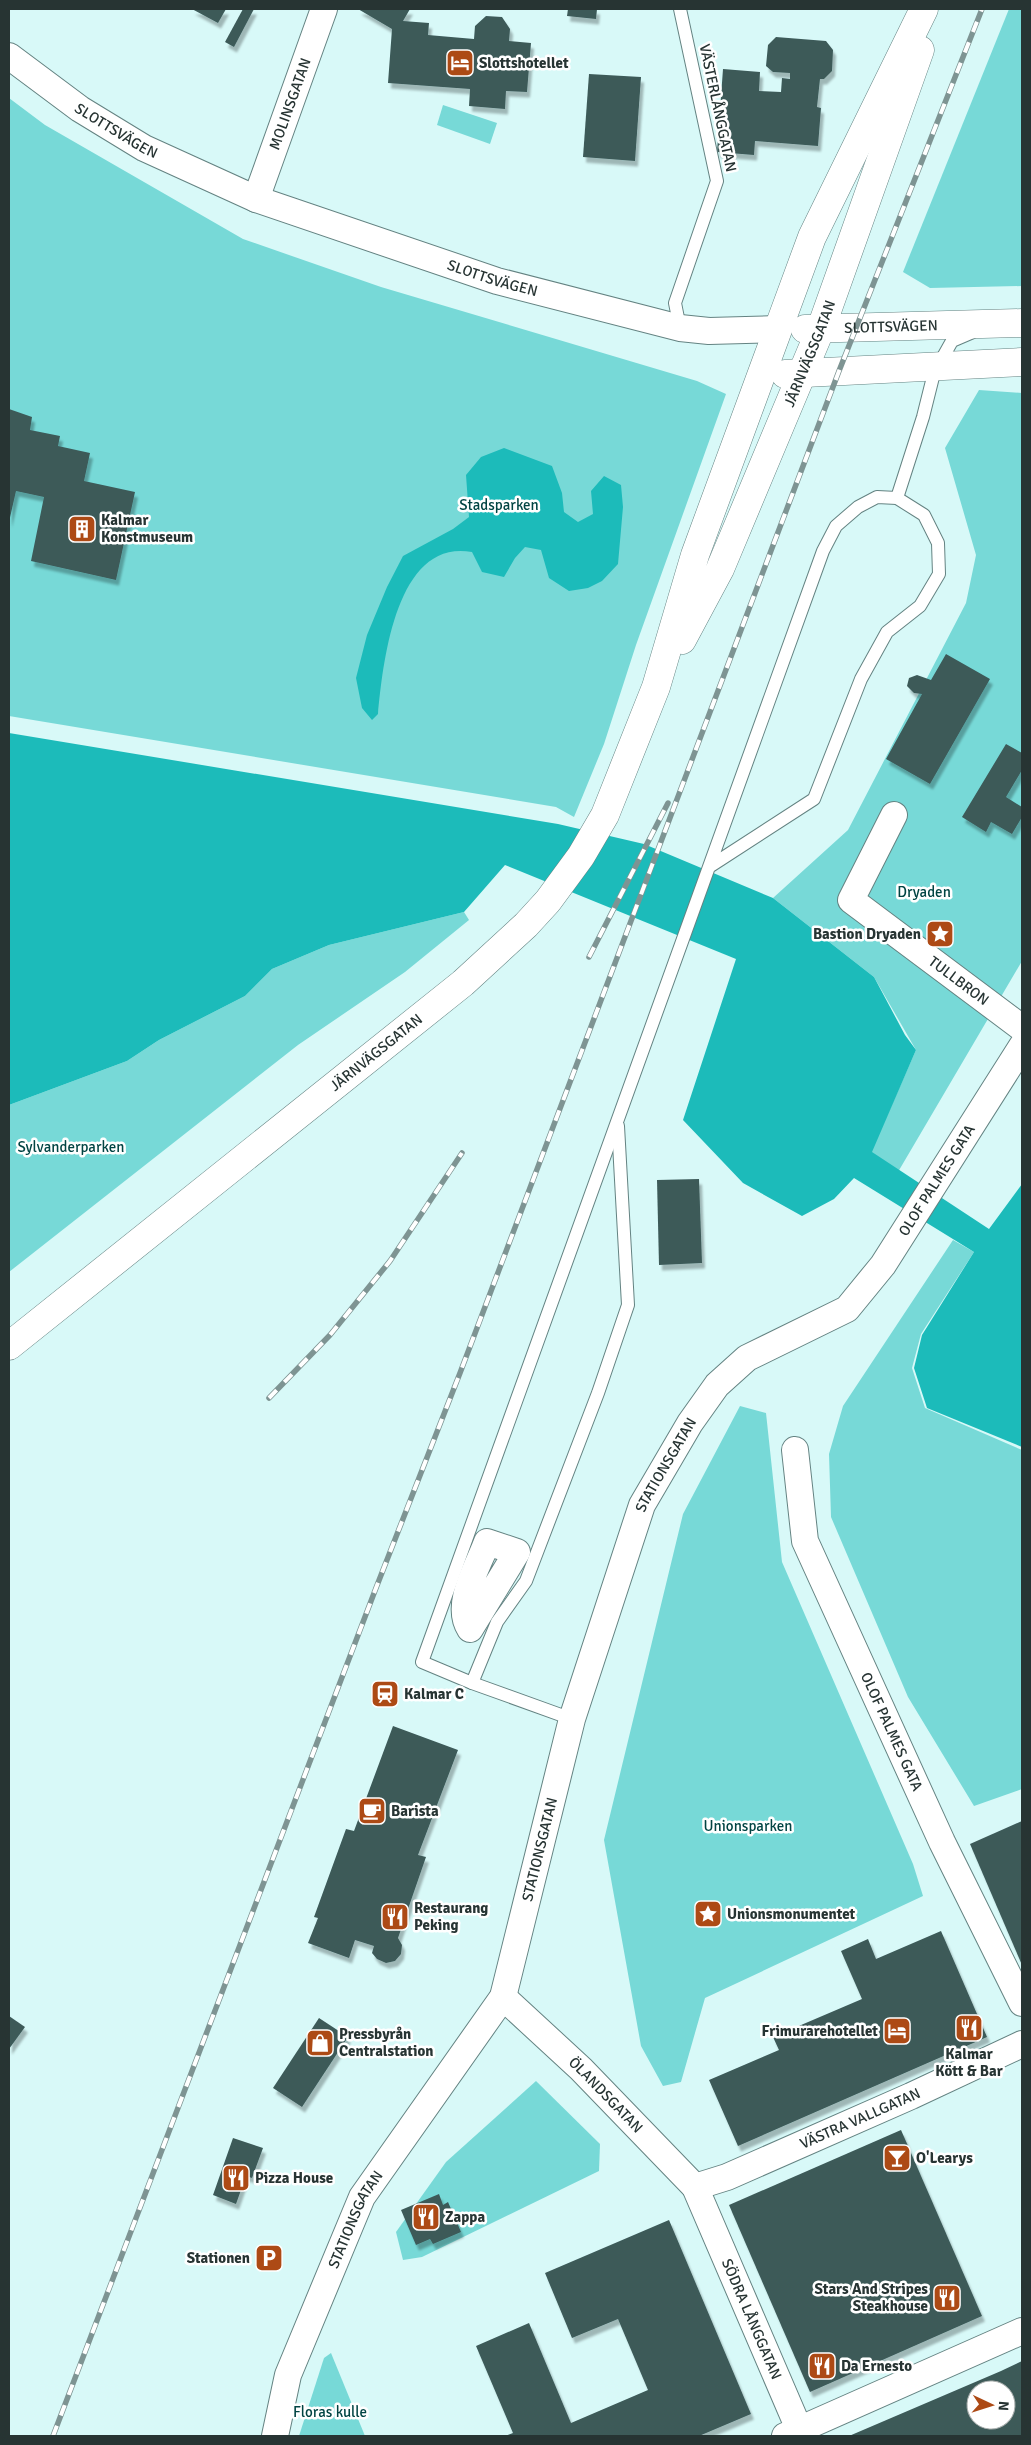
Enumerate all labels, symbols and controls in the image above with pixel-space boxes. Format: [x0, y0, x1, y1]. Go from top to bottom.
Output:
street label: VÄSTERLÅNGGATAN [696, 42, 740, 174]
hotel icon: Slottshotellet [445, 48, 475, 78]
place label: Slottshotellet [479, 54, 569, 72]
street label: MOLINSGATAN [265, 56, 315, 152]
street label: SLOTTSVÄGEN [71, 99, 161, 162]
street label: SLOTTSVÄGEN [445, 256, 540, 300]
street label: JÄRNVÄGSGATAN [780, 298, 839, 409]
street label: SLOTTSVÄGEN [844, 316, 938, 337]
park label: Stadsparken [459, 496, 539, 514]
place label: Kalmar Konstmuseum [101, 511, 193, 546]
building icon: Kalmar Konstmuseum [67, 514, 97, 544]
park label: Dryaden [897, 883, 951, 901]
place icon: Bastion Dryaden [925, 919, 955, 949]
place label: Bastion Dryaden [813, 925, 921, 943]
street label: TULLBRON [925, 952, 993, 1009]
street label: JÄRNVÄGSGATAN [326, 1010, 426, 1095]
street label: OLOF PALMES GATA [895, 1121, 979, 1239]
park label: Sylvanderparken [18, 1138, 124, 1156]
street label: STATIONSGATAN [631, 1414, 700, 1514]
street label: OLOF PALMES GATA [857, 1669, 927, 1794]
station icon: Kalmar C [370, 1679, 400, 1709]
place label: Kalmar C [404, 1685, 464, 1703]
street label: STATIONSGATAN [518, 1795, 561, 1903]
cafe icon: Barista [357, 1796, 387, 1826]
place label: Barista [391, 1802, 439, 1820]
park label: Unionsparken [704, 1817, 792, 1835]
place label: Restaurang Peking [414, 1899, 488, 1934]
place icon: Unionsmonumentet [693, 1899, 723, 1929]
restaurant icon: Restaurang Peking [380, 1902, 410, 1932]
place label: Unionsmonumentet [727, 1905, 856, 1923]
restaurant icon: Kalmar Kött & Bar [954, 2013, 984, 2043]
hotel icon: Frimurarehotellet [882, 2016, 912, 2046]
place label: Frimurarehotellet [761, 2022, 878, 2040]
place label: Pressbyrån Centralstation [339, 2025, 434, 2060]
shop icon: Pressbyrån Centralstation [305, 2028, 335, 2058]
place label: Kalmar Kött & Bar [935, 2045, 1003, 2080]
street label: ÖLANDSGATAN [565, 2053, 647, 2137]
street label: VÄSTRA VALLGATAN [797, 2084, 923, 2153]
bar icon: O'Learys [882, 2143, 912, 2173]
place label: O'Learys [916, 2149, 973, 2167]
restaurant icon: Pizza House [221, 2163, 251, 2193]
street label: STATIONSGATAN [324, 2167, 387, 2271]
place label: Pizza House [255, 2169, 333, 2187]
restaurant icon: Zappa [411, 2202, 441, 2232]
place label: Zappa [445, 2208, 485, 2226]
parking icon: Stationen [254, 2243, 284, 2273]
place label: Stationen [187, 2249, 250, 2267]
street label: SÖDRA LÅNGGATAN [718, 2256, 786, 2382]
place label: Stars And Stripes Steakhouse [814, 2280, 928, 2315]
restaurant icon: Stars And Stripes Steakhouse [932, 2283, 962, 2313]
restaurant icon: Da Ernesto [807, 2351, 837, 2381]
place label: Da Ernesto [841, 2357, 912, 2375]
north arrow [966, 2380, 1016, 2430]
text: N [995, 2400, 1012, 2411]
park label: Floras kulle [293, 2403, 367, 2421]

